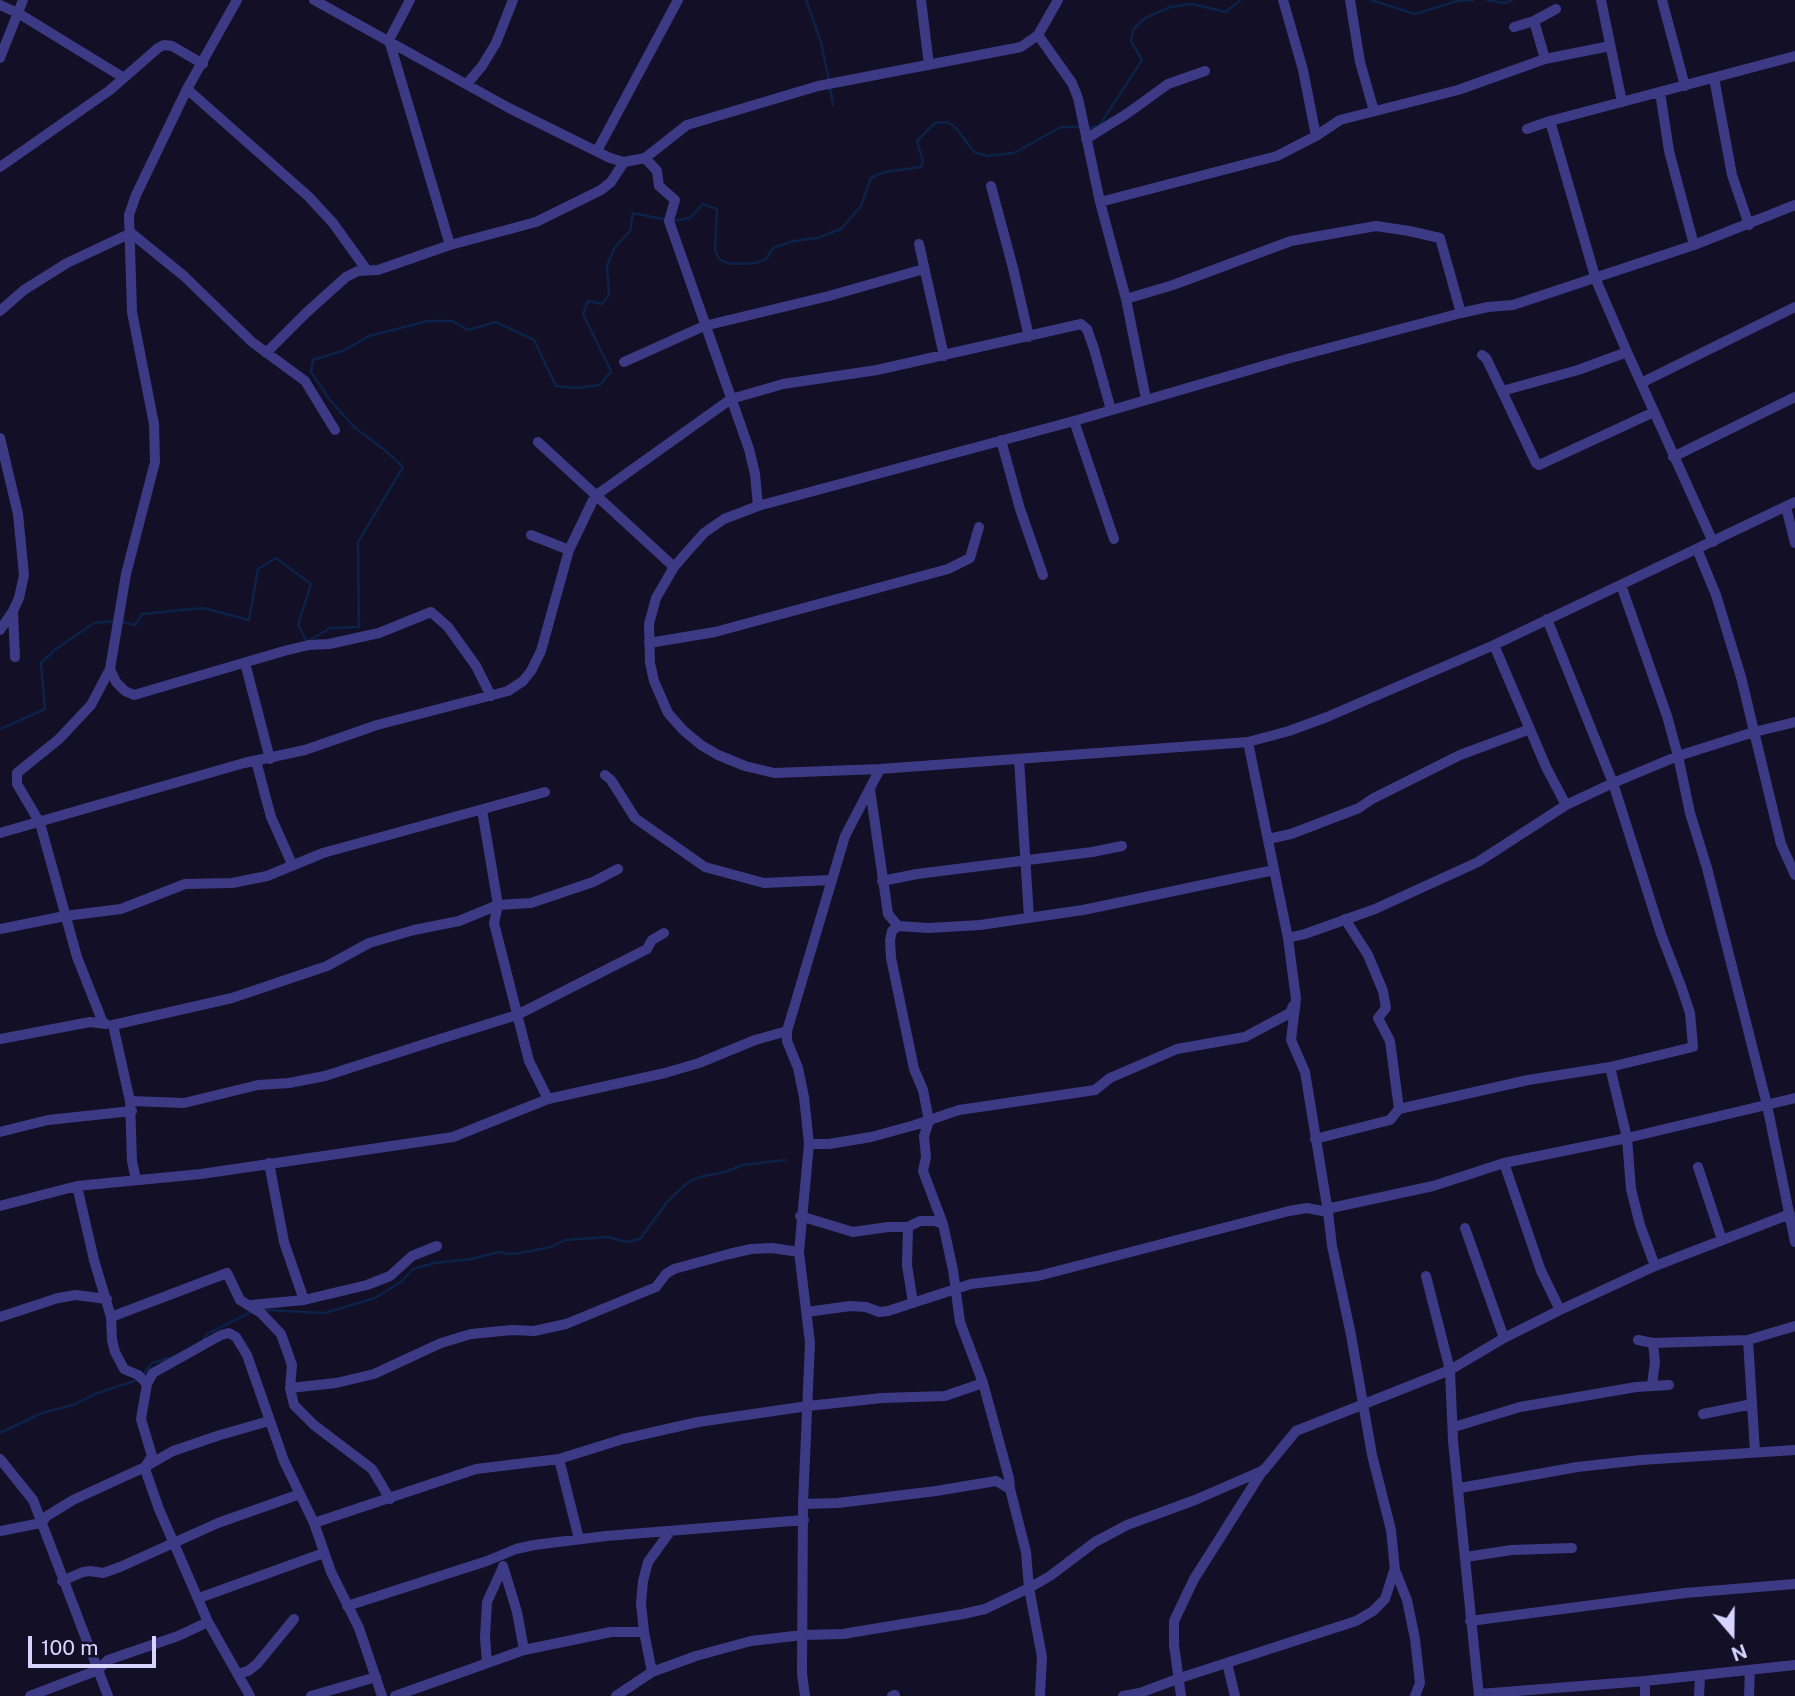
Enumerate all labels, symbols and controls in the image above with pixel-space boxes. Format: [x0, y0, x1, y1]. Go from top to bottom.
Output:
north arrow [1697, 1598, 1767, 1668]
scale bar [32, 1622, 159, 1666]
text: 100 m [41, 1635, 98, 1660]
text: N [1728, 1640, 1750, 1666]

